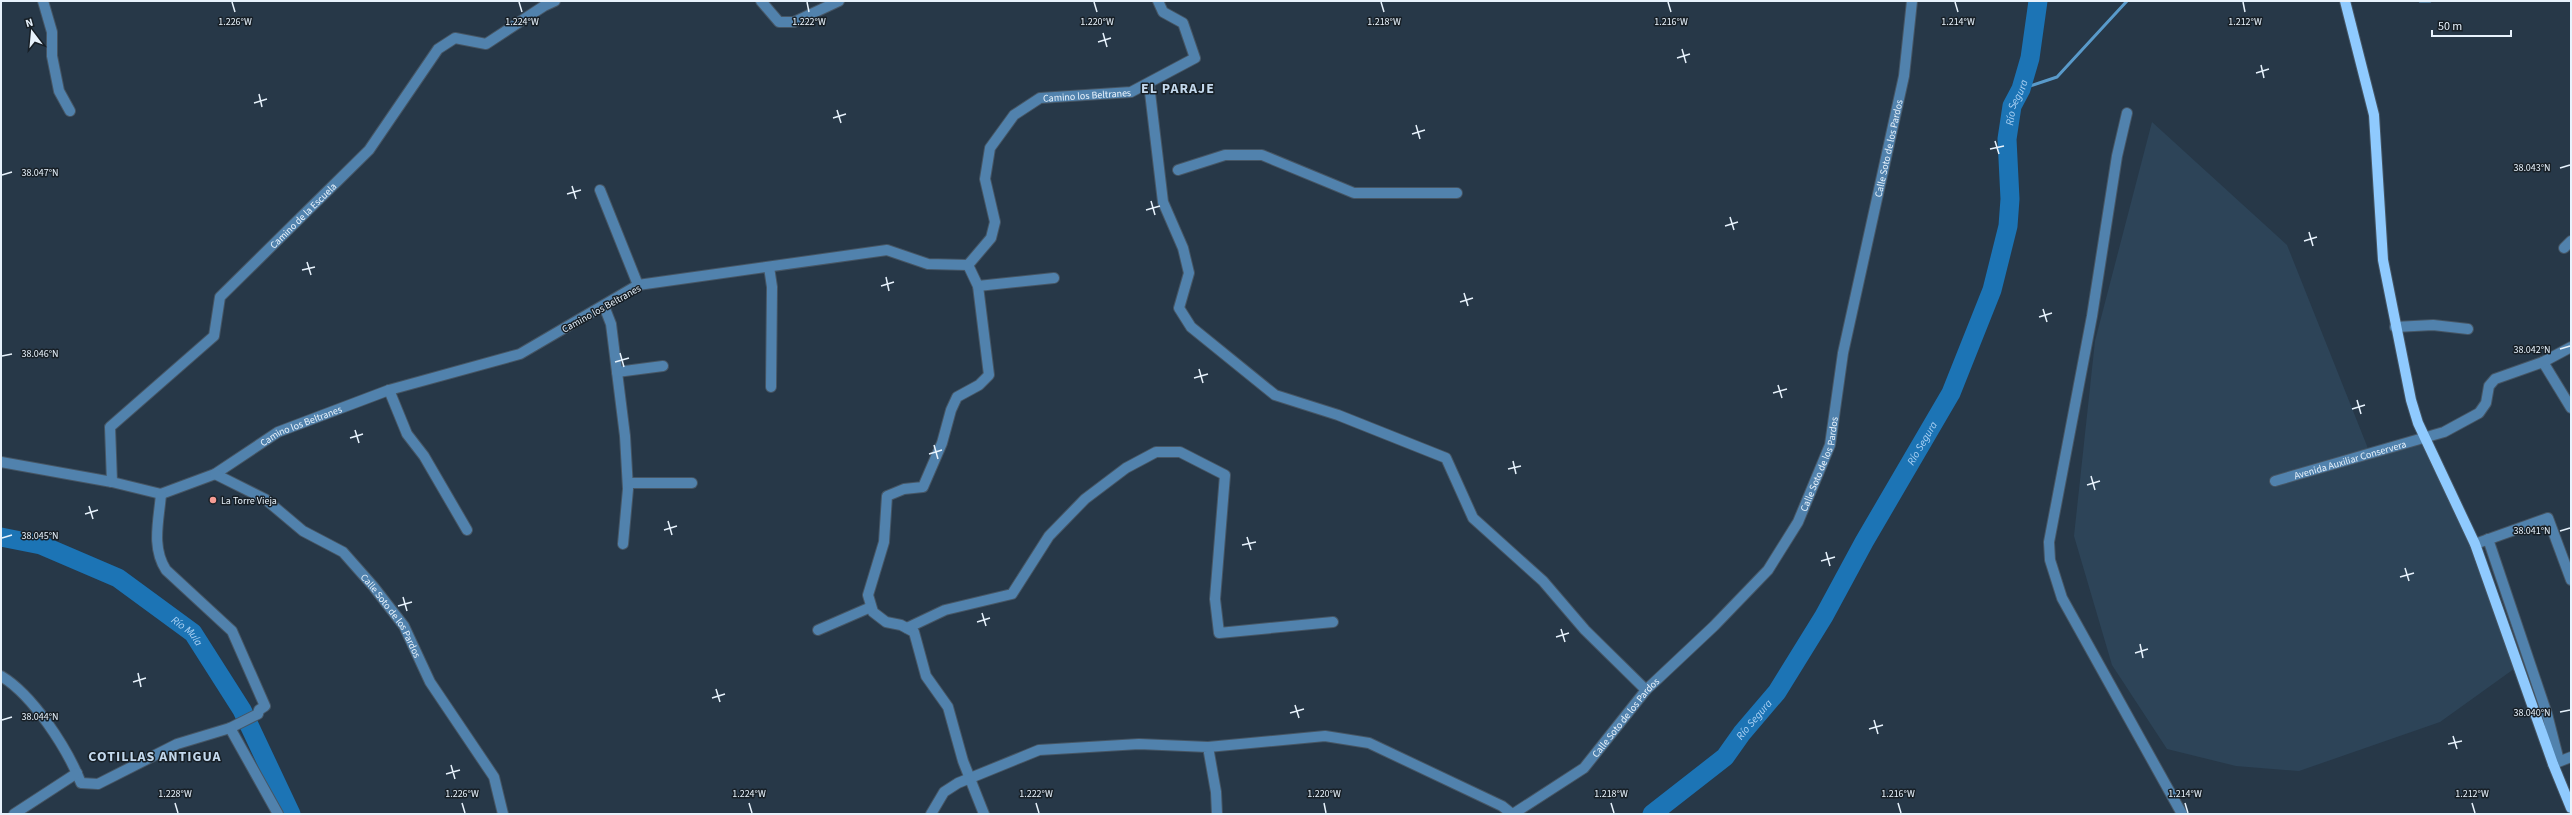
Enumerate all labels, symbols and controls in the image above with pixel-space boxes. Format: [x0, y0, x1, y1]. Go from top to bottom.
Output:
north arrow [12, 12, 52, 52]
scale bar [2432, 12, 2511, 38]
text: N [24, 15, 35, 31]
text: 1.226°W [218, 15, 252, 29]
text: 1.224°W [505, 15, 539, 29]
text: 1.222°W [792, 15, 826, 29]
text: 1.220°W [1080, 15, 1114, 29]
text: 1.218°W [1367, 15, 1401, 29]
text: 1.216°W [1654, 15, 1688, 29]
text: 1.214°W [1941, 15, 1975, 29]
text: 1.212°W [2228, 15, 2262, 29]
text: 50 m [2438, 18, 2462, 35]
water label: Río Segura [2002, 78, 2031, 127]
district label: EL PARAJE [1141, 79, 1215, 99]
street label: Camino los Beltranes [1042, 86, 1132, 106]
street label: Calle Soto de los Pardos [1872, 98, 1907, 199]
text: 38.043°N [2513, 161, 2551, 175]
text: 38.047°N [21, 166, 59, 180]
street label: Camino de la Escuela [267, 180, 340, 252]
street label: Camino los Beltranes [560, 281, 643, 336]
text: 38.042°N [2513, 343, 2551, 357]
text: 38.046°N [21, 347, 59, 361]
street label: Camino los Beltranes [257, 402, 344, 450]
street label: Calle Soto de los Pardos [1797, 416, 1842, 514]
water label: Río Segura [1903, 418, 1941, 468]
street label: Avenida Auxiliar Conservera [2292, 437, 2408, 483]
place label: La Torre Vieja [221, 494, 277, 508]
marker: La Torre Vieja [208, 495, 218, 505]
text: 38.041°N [2513, 524, 2551, 538]
text: 38.045°N [21, 529, 59, 543]
street label: Calle Soto de los Pardos [357, 571, 424, 660]
water label: Río Mula [168, 613, 206, 649]
street label: Calle Soto de los Pardos [1589, 675, 1663, 761]
water label: Río Segura [1733, 696, 1776, 743]
text: 38.040°N [2513, 706, 2551, 720]
text: 38.044°N [21, 710, 59, 724]
district label: COTILLAS ANTIGUA [88, 747, 222, 767]
text: 1.228°W [158, 787, 192, 801]
text: 1.226°W [445, 787, 479, 801]
text: 1.224°W [732, 787, 766, 801]
text: 1.222°W [1019, 787, 1053, 801]
text: 1.220°W [1307, 787, 1341, 801]
text: 1.218°W [1594, 787, 1628, 801]
text: 1.216°W [1881, 787, 1915, 801]
text: 1.214°W [2168, 787, 2202, 801]
text: 1.212°W [2455, 787, 2489, 801]

